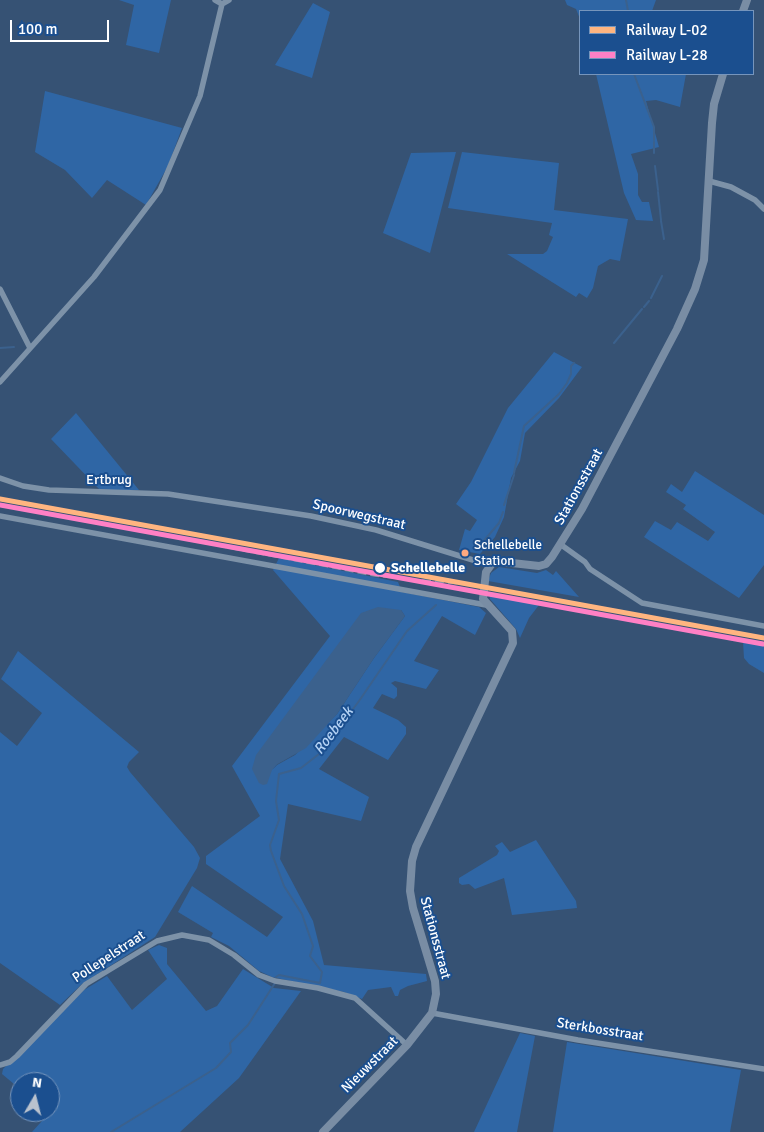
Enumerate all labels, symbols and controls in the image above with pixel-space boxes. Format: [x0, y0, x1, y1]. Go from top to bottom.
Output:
scale bar [12, 10, 111, 42]
legend [579, 10, 754, 75]
text: 100 m [18, 20, 58, 38]
text: Railway L-02 [626, 21, 708, 39]
text: Railway L-28 [626, 46, 708, 64]
street label: Stationsstraat [551, 446, 607, 528]
street label: Ertbrug [86, 472, 132, 488]
street label: Spoorwegstraat [311, 496, 407, 534]
place label: Schellebelle Station [474, 538, 542, 569]
marker: Schellebelle Station [460, 548, 470, 558]
place label: Schellebelle [391, 560, 465, 576]
marker: Schellebelle [373, 561, 387, 575]
water label: Roebeek [310, 704, 358, 758]
street label: Stationsstraat [416, 895, 454, 981]
street label: Pollepelstraat [69, 927, 149, 987]
street label: Sterkbosstraat [555, 1015, 645, 1045]
street label: Nieuwstraat [338, 1033, 402, 1097]
north arrow [10, 1072, 60, 1122]
text: N [31, 1074, 43, 1092]

